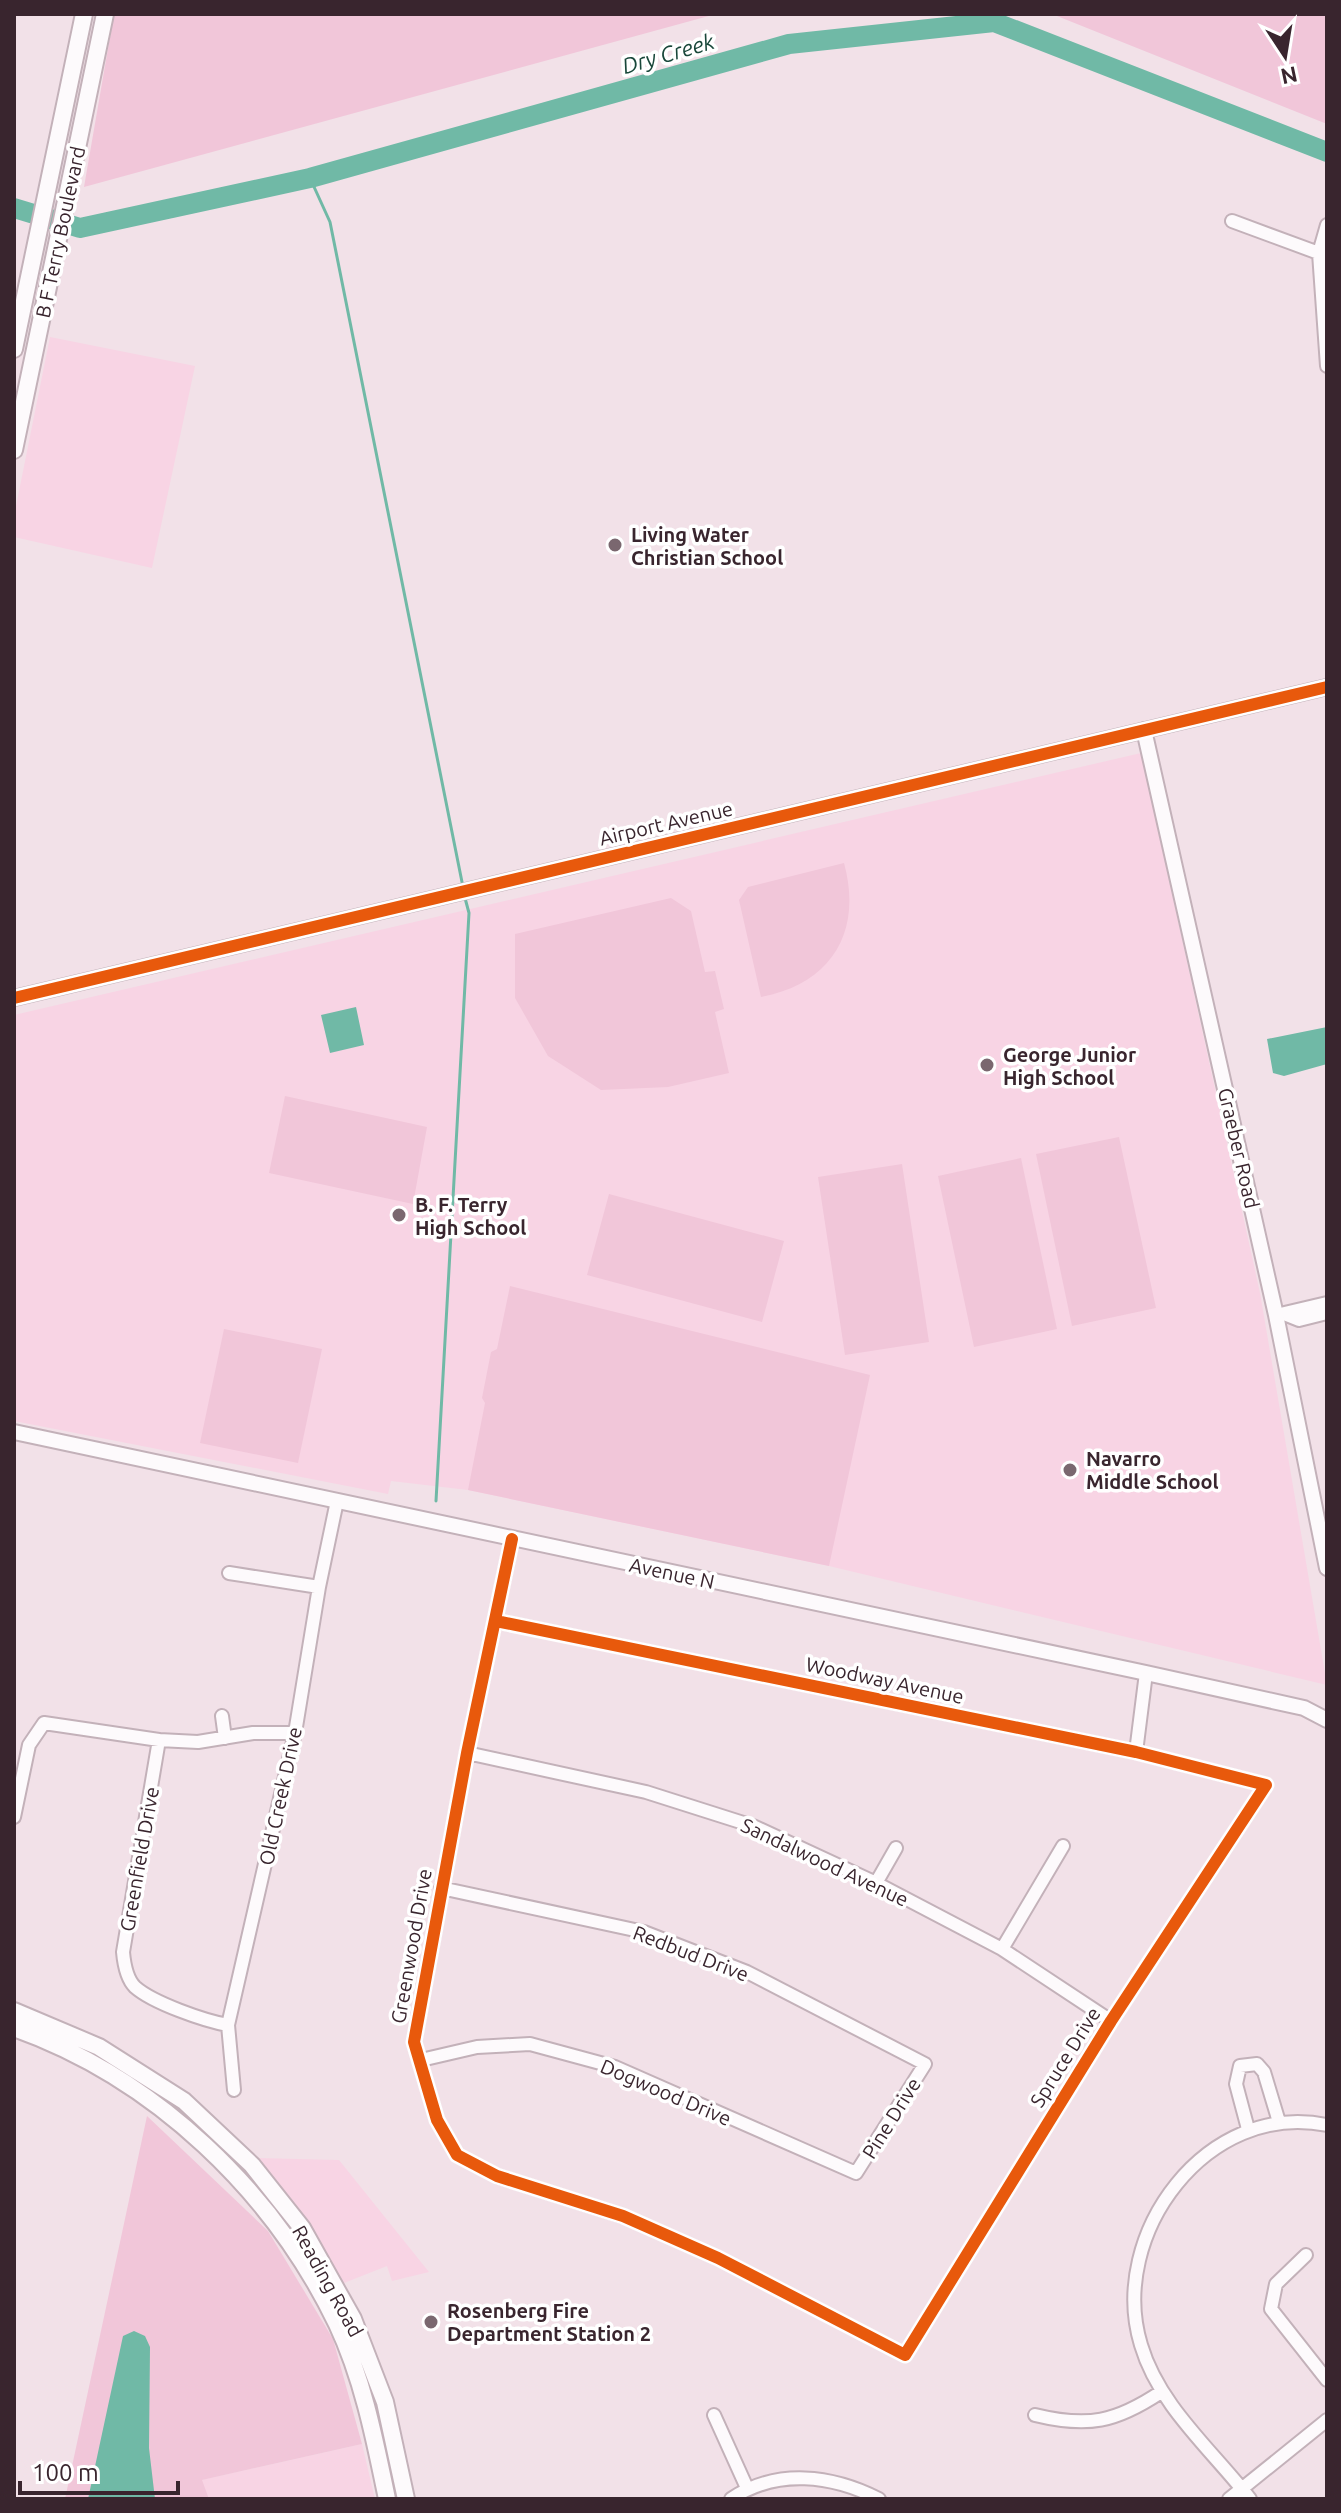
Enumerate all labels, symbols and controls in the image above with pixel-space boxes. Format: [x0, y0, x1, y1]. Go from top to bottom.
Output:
north arrow [1245, 16, 1325, 96]
water label: Dry Creek [619, 28, 718, 78]
text: N [1279, 62, 1300, 90]
street label: B F Terry Boulevard [31, 144, 89, 320]
place label: Living Water Christian School [631, 523, 783, 569]
marker: Living Water Christian School [606, 536, 624, 554]
street label: Airport Avenue [597, 796, 735, 850]
place label: George Junior High School [1003, 1043, 1137, 1089]
marker: George Junior High School [978, 1056, 996, 1074]
street label: Graeber Road [1214, 1085, 1264, 1211]
place label: B. F. Terry High School [415, 1193, 526, 1239]
marker: B. F. Terry High School [390, 1206, 408, 1224]
place label: Navarro Middle School [1086, 1447, 1219, 1493]
marker: Navarro Middle School [1061, 1461, 1079, 1479]
street label: Avenue N [627, 1553, 717, 1593]
street label: Woodway Avenue [804, 1652, 966, 1708]
street label: Old Creek Drive [254, 1725, 306, 1867]
street label: Greenfield Drive [115, 1785, 163, 1933]
street label: Sandalwood Avenue [738, 1813, 912, 1911]
street label: Greenwood Drive [386, 1867, 436, 2025]
street label: Redbud Drive [630, 1920, 752, 1986]
street label: Spruce Drive [1025, 2003, 1105, 2111]
street label: Dogwood Drive [597, 2054, 735, 2130]
street label: Pine Drive [857, 2073, 925, 2163]
street label: Reading Road [288, 2221, 368, 2341]
place label: Rosenberg Fire Department Station 2 [447, 2299, 651, 2345]
marker: Rosenberg Fire Department Station 2 [422, 2313, 440, 2331]
scale bar [20, 2445, 178, 2495]
text: 100 m [32, 2459, 99, 2486]

